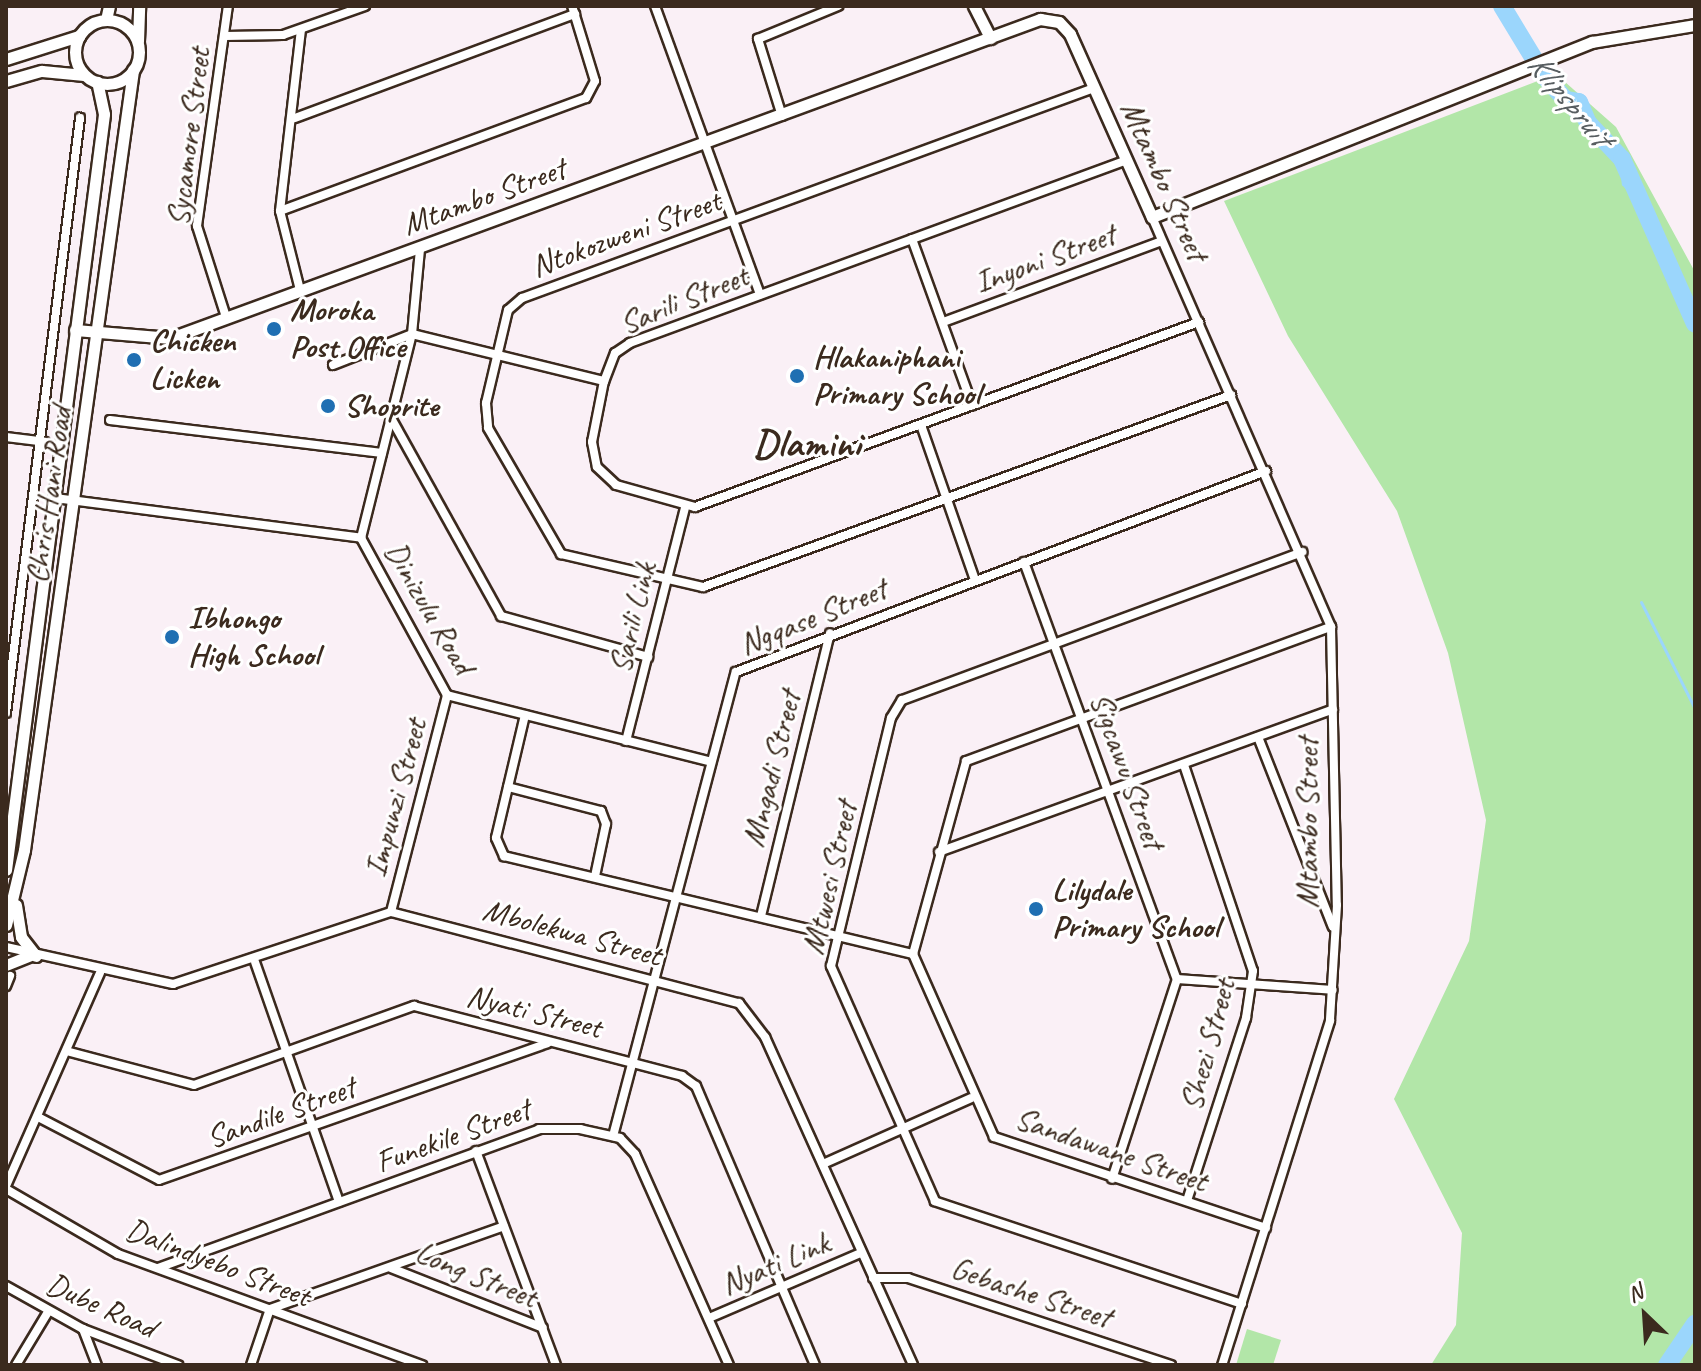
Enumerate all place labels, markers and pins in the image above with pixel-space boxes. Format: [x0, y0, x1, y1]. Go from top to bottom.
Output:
place label: Moroka Post Office [290, 292, 405, 367]
marker: Moroka Post Office [265, 320, 283, 338]
place label: Chicken Licken [150, 323, 236, 398]
place label: Hlakaniphani Primary School [813, 339, 979, 414]
marker: Chicken Licken [125, 351, 143, 369]
marker: Hlakaniphani Primary School [788, 367, 806, 385]
place label: Shoprite [344, 387, 438, 425]
marker: Shoprite [319, 397, 337, 415]
place label: Ibhongo High School [188, 600, 318, 675]
marker: Ibhongo High School [163, 628, 181, 646]
place label: Lilydale Primary School [1052, 872, 1218, 947]
marker: Lilydale Primary School [1027, 900, 1045, 918]

